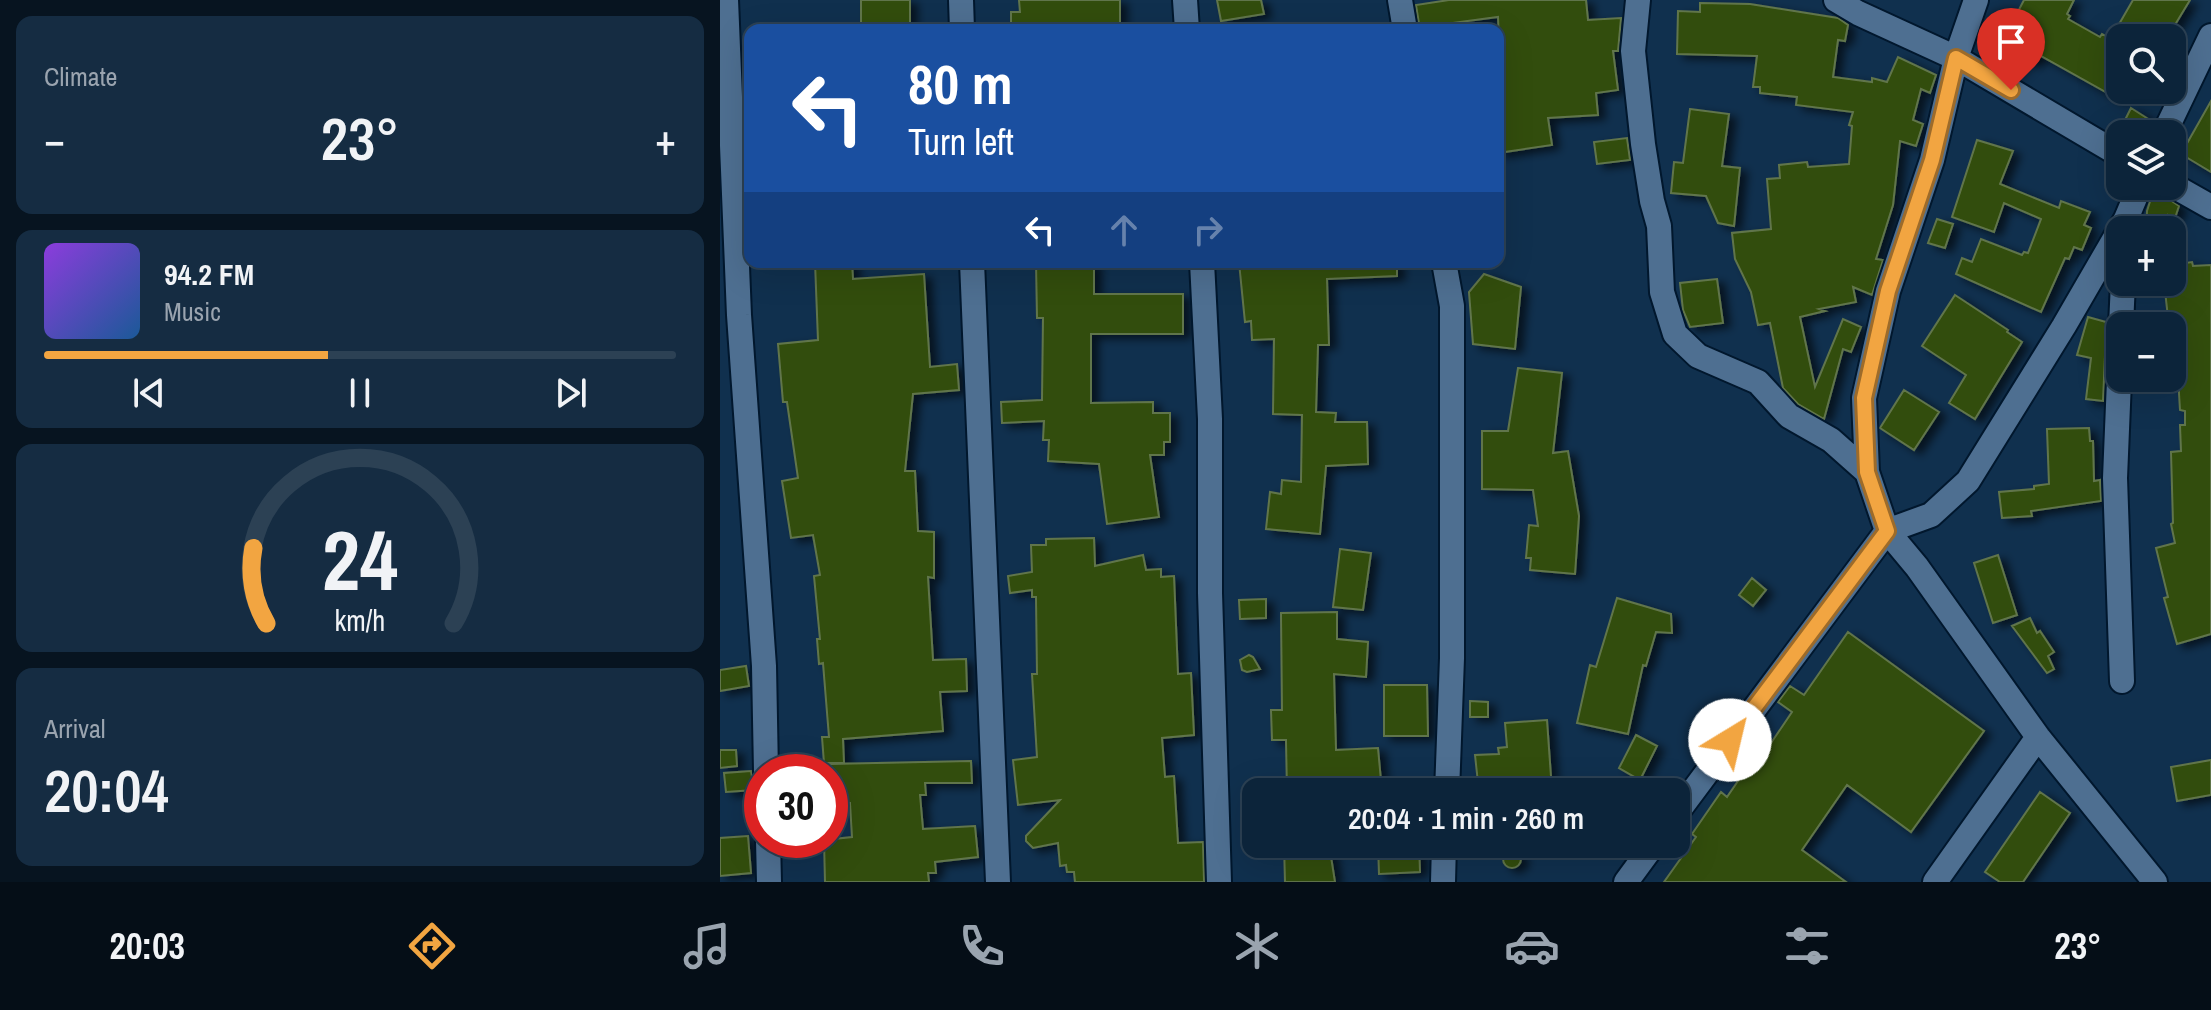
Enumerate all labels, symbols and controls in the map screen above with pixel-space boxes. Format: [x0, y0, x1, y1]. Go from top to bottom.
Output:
pin [1977, 8, 2045, 90]
icon: arrive [1989, 20, 2033, 64]
map controls [2106, 24, 2186, 392]
button: search [2106, 24, 2186, 104]
text: 80 m [908, 46, 1013, 121]
icon: left [776, 56, 880, 160]
text: Climate [44, 59, 117, 94]
text: 23° [321, 98, 399, 179]
text: − [44, 109, 65, 169]
text: + [655, 109, 676, 169]
text: Turn left [908, 118, 1014, 166]
button: layers [2106, 120, 2186, 200]
icon: left [1018, 208, 1062, 252]
icon: ahead [1102, 208, 1146, 252]
icon: right [1186, 208, 1230, 252]
button: + [2106, 216, 2186, 296]
text: 94.2 FM [164, 254, 254, 294]
text: Music [164, 294, 221, 329]
button: − [2106, 312, 2186, 392]
icon: previous [127, 371, 171, 415]
icon: pause [338, 371, 382, 415]
icon: next [549, 371, 593, 415]
text: 24 [322, 504, 398, 616]
text: km/h [335, 601, 385, 640]
position arrow [1688, 698, 1772, 782]
text: Arrival [44, 711, 106, 746]
text: 20:04 [44, 750, 169, 831]
speed limit sign: 30 [744, 754, 848, 858]
text: 20:04 · 1 min · 260 m [1348, 798, 1584, 838]
icon: directions [404, 918, 460, 974]
icon: music [679, 918, 735, 974]
icon: phone [954, 918, 1010, 974]
icon: climate [1229, 918, 1285, 974]
icon: car [1504, 918, 1560, 974]
icon: filters [1779, 918, 1835, 974]
text: 20:03 [110, 922, 185, 970]
text: 23° [2054, 922, 2101, 970]

